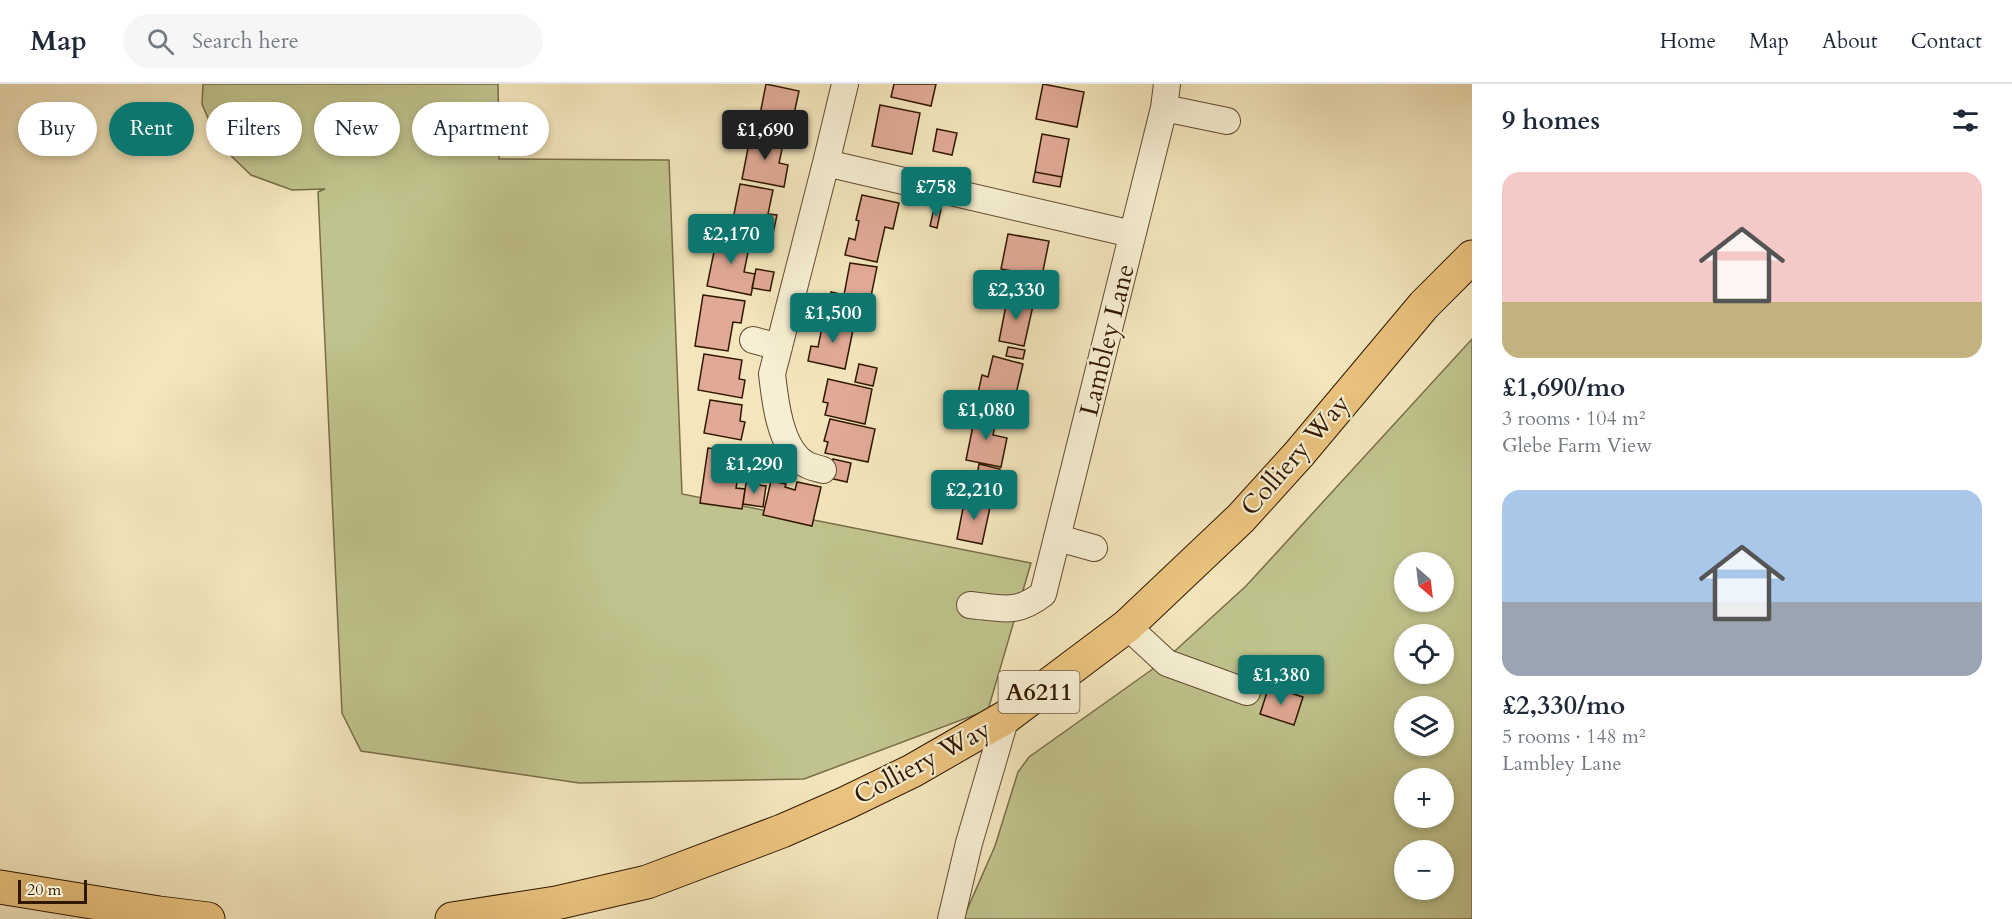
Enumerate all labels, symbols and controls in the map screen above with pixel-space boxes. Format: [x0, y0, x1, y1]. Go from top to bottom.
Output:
search box [123, 14, 543, 68]
text: Map [30, 22, 87, 60]
icon: search [144, 25, 177, 58]
text: Search here [192, 26, 299, 56]
text: Home [1660, 27, 1716, 56]
text: Map [1749, 27, 1789, 56]
text: About [1822, 27, 1878, 56]
text: Contact [1911, 27, 1982, 56]
chip: Buy [18, 102, 97, 156]
chip: Rent [109, 102, 194, 156]
chip: Filters [206, 102, 302, 156]
chip: New [314, 102, 400, 156]
chip: Apartment [412, 102, 549, 156]
text: 9 homes [1502, 103, 1600, 138]
icon: filters [1949, 104, 1982, 137]
pin: £1,690 [716, 110, 814, 161]
text: £1,690 [736, 116, 794, 143]
pin: £758 [900, 167, 972, 218]
text: £758 [915, 173, 957, 200]
icon: home [1688, 211, 1796, 319]
pin: £2,170 [682, 214, 780, 265]
text: £2,170 [702, 220, 760, 247]
street label: Lambley Lane [1071, 260, 1143, 420]
pin: £2,330 [967, 270, 1065, 321]
text: £2,330 [987, 276, 1045, 303]
pin: £1,500 [784, 293, 882, 344]
text: £1,500 [804, 299, 862, 326]
text: £1,690/mo [1502, 370, 1625, 405]
street label: Colliery Way [1233, 387, 1358, 523]
pin: £1,080 [937, 390, 1035, 441]
text: £1,080 [957, 396, 1015, 423]
text: 3 rooms · 104 m² [1502, 405, 1646, 432]
text: Glebe Farm View [1502, 432, 1652, 459]
pin: £1,290 [705, 444, 803, 495]
text: £1,290 [725, 450, 783, 477]
pin: £2,210 [925, 470, 1023, 521]
text: £2,210 [945, 476, 1003, 503]
icon: home [1688, 529, 1796, 637]
north arrow [1394, 552, 1454, 612]
map controls [1394, 552, 1454, 900]
button: locate [1394, 624, 1454, 684]
pin: £1,380 [1232, 655, 1330, 706]
text: £1,380 [1252, 661, 1310, 688]
road number: A6211 [998, 671, 1080, 713]
text: £2,330/mo [1502, 688, 1625, 723]
button: layers [1394, 696, 1454, 756]
street label: Colliery Way [847, 711, 997, 813]
text: 5 rooms · 148 m² [1502, 723, 1646, 750]
text: Lambley Lane [1502, 750, 1622, 777]
button: + [1394, 768, 1454, 828]
button: − [1394, 840, 1454, 900]
scale bar [18, 877, 87, 904]
text: 20 m [27, 879, 61, 901]

